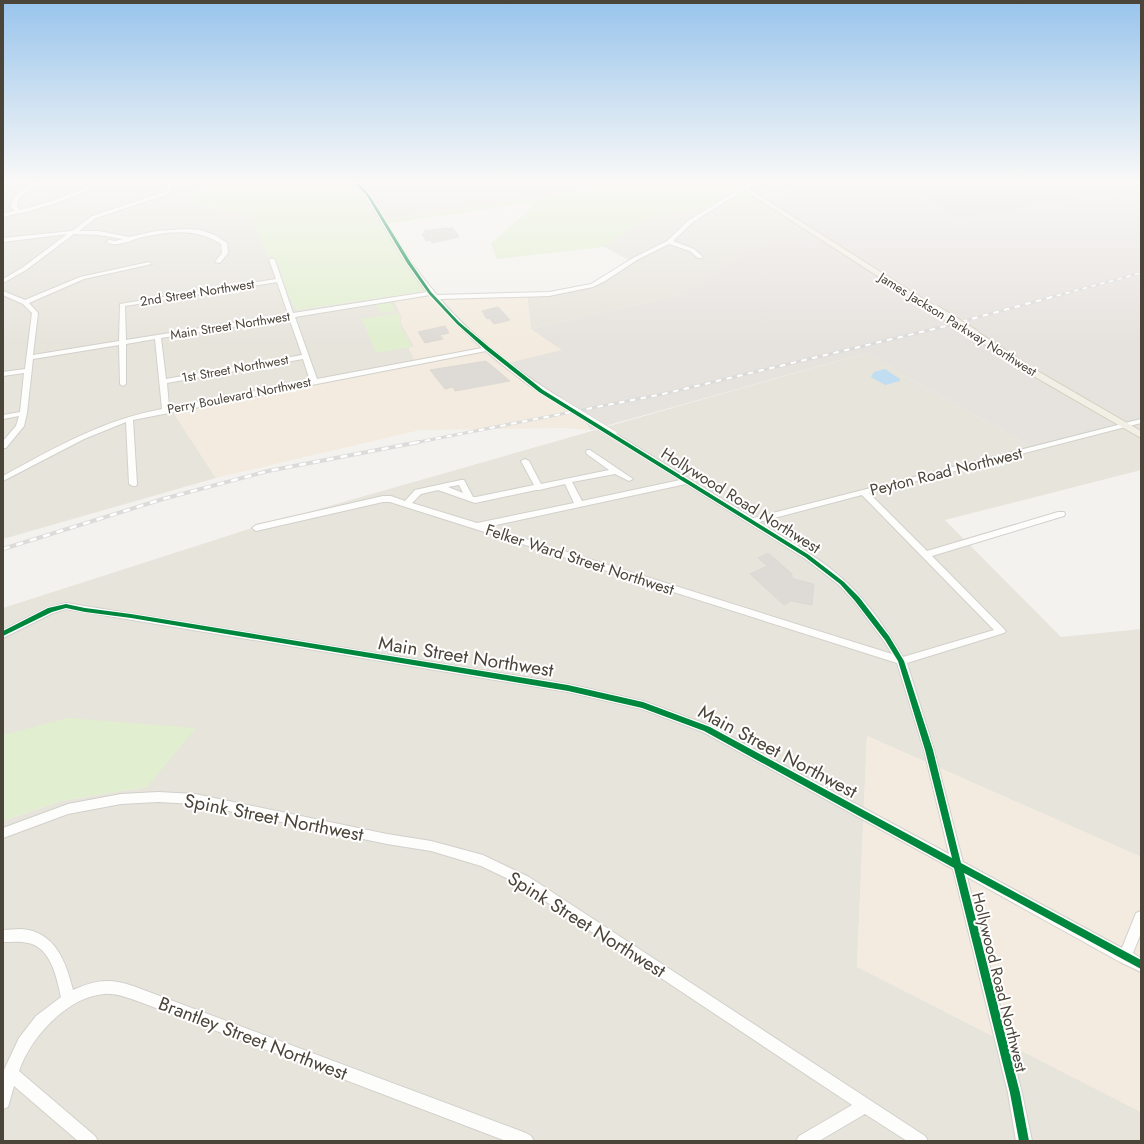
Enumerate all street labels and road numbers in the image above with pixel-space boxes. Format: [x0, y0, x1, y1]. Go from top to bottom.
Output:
street label: James Jackson Parkway Northwest [873, 267, 1041, 381]
street label: 2nd Street Northwest [138, 274, 257, 311]
street label: Main Street Northwest [169, 307, 292, 344]
street label: 1st Street Northwest [180, 350, 291, 387]
street label: Perry Boulevard Northwest [166, 372, 313, 419]
street label: Peyton Road Northwest [867, 441, 1025, 502]
street label: Hollywood Road Northwest [656, 442, 825, 559]
street label: Felker Ward Street Northwest [483, 518, 677, 601]
street label: Main Street Northwest [376, 629, 556, 684]
street label: Main Street Northwest [693, 698, 863, 805]
street label: Spink Street Northwest [182, 787, 366, 848]
street label: Spink Street Northwest [502, 865, 671, 984]
street label: Hollywood Road Northwest [966, 890, 1033, 1074]
street label: Brantley Street Northwest [154, 990, 352, 1087]

